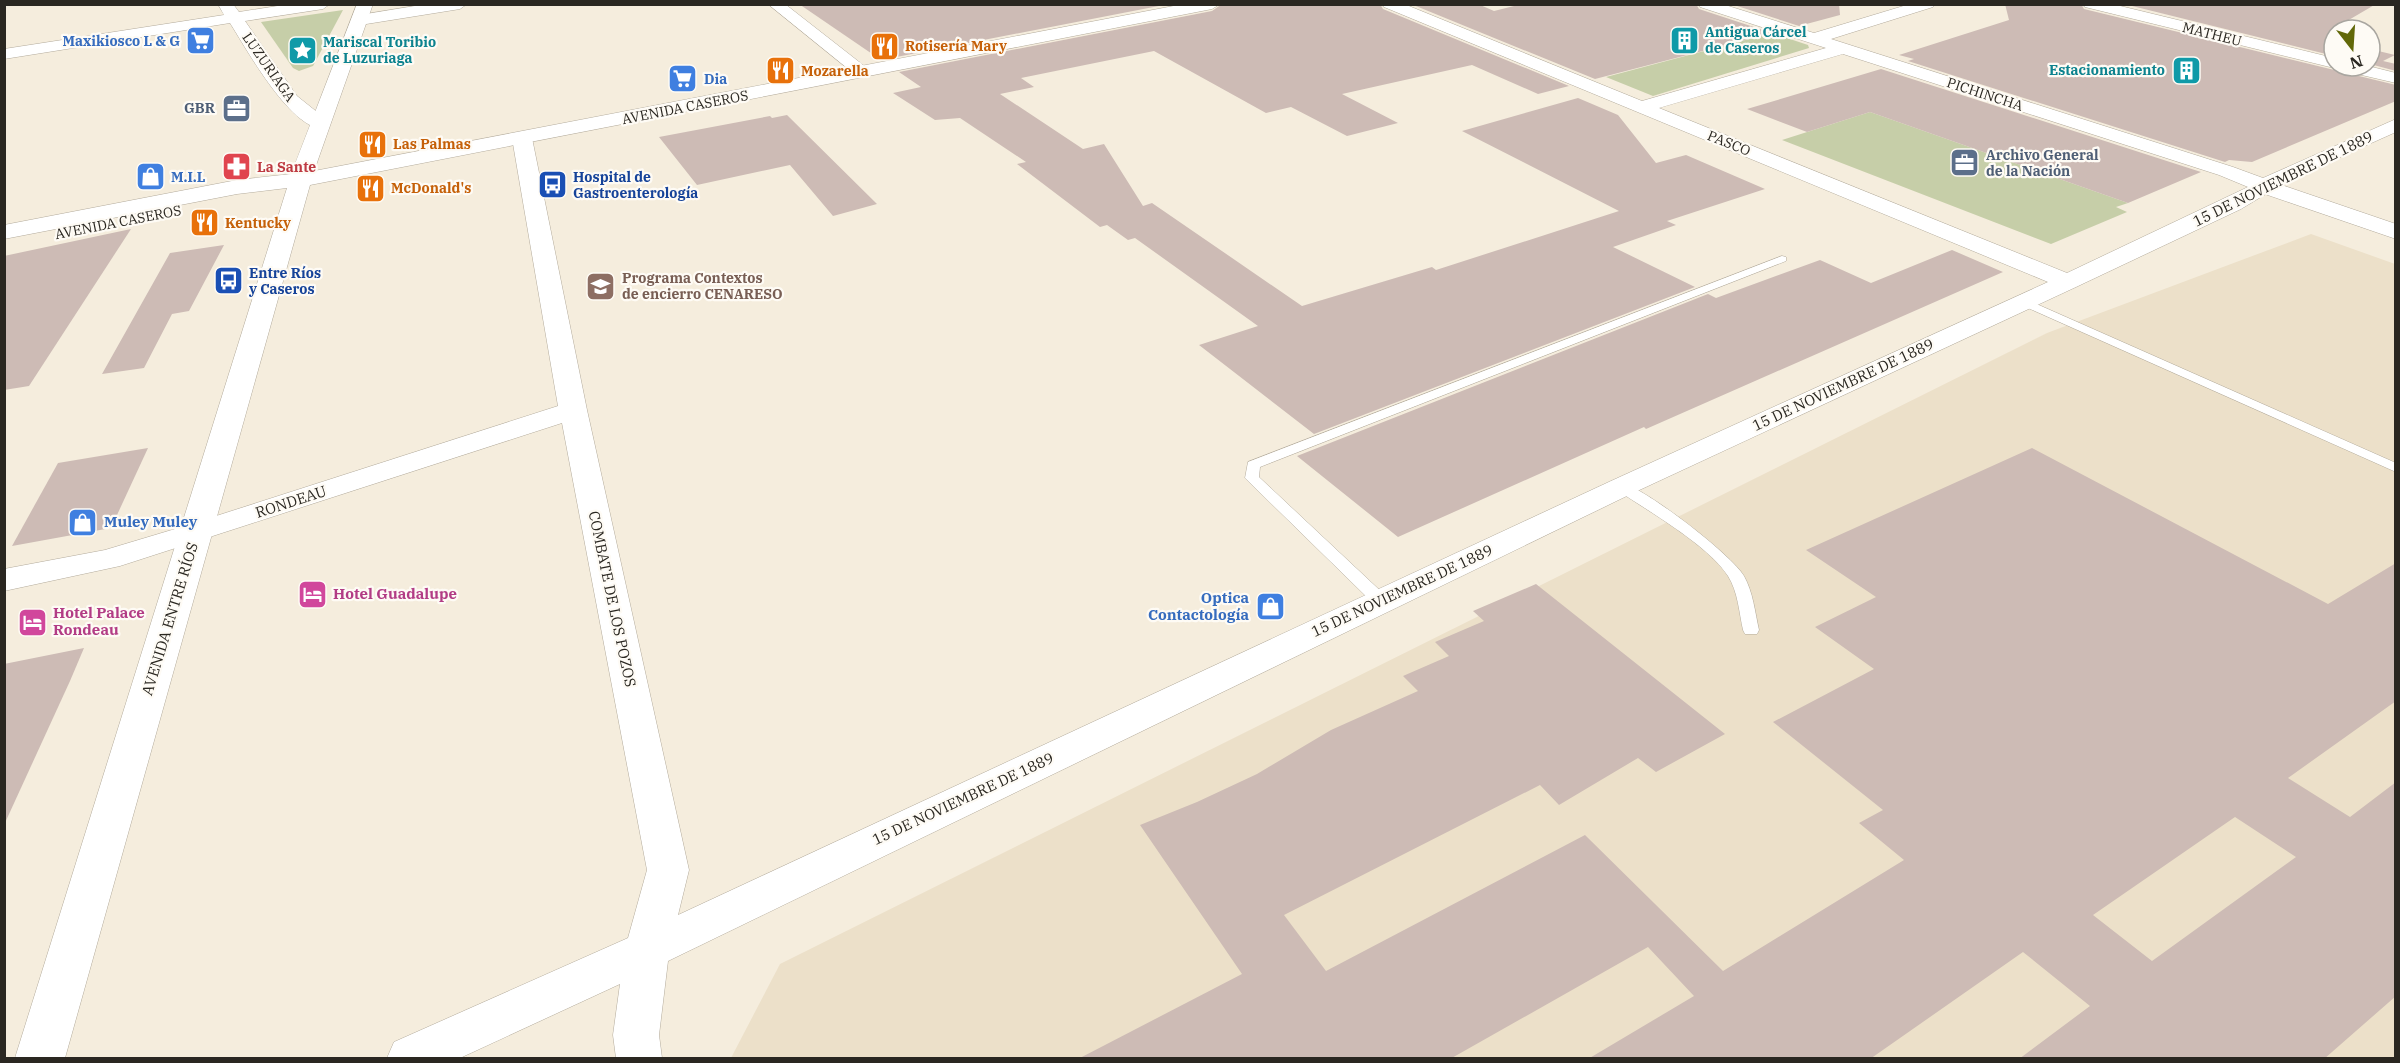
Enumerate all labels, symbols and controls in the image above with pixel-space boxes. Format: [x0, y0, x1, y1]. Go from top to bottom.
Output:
street label: MATHEU [2180, 18, 2244, 50]
north arrow [2322, 18, 2382, 78]
place label: Antigua Cárcel de Caseros [1705, 23, 1807, 57]
building icon: Antigua Cárcel de Caseros [1668, 24, 1700, 56]
supermarket icon: Maxikiosco L & G [185, 25, 217, 57]
street label: LUZURIAGA [239, 29, 300, 105]
restaurant icon: Rotisería Mary [868, 30, 900, 62]
place label: Maxikiosco L & G [63, 32, 180, 50]
place label: Mariscal Toribio de Luzuriaga [323, 33, 436, 67]
place icon: Mariscal Toribio de Luzuriaga [286, 34, 318, 66]
place label: Rotisería Mary [905, 37, 1007, 55]
text: N [2347, 51, 2365, 74]
building icon: Estacionamiento [2170, 54, 2202, 86]
restaurant icon: Mozarella [764, 55, 796, 87]
place label: Estacionamiento [2049, 61, 2165, 79]
place label: Mozarella [801, 62, 869, 80]
supermarket icon: Dia [667, 63, 699, 95]
place label: Dia [704, 70, 727, 88]
street label: PICHINCHA [1945, 73, 2026, 115]
street label: AVENIDA CASEROS [620, 86, 750, 128]
office icon: GBR [220, 92, 252, 124]
place label: GBR [184, 99, 216, 117]
street label: PASCO [1705, 126, 1753, 160]
street label: 15 DE NOVIEMBRE DE 1889 [2190, 127, 2376, 230]
restaurant icon: Las Palmas [356, 128, 388, 160]
place label: Las Palmas [393, 135, 471, 153]
place label: Archivo General de la Nación [1986, 146, 2099, 180]
office icon: Archivo General de la Nación [1949, 147, 1981, 179]
pharmacy icon: La Sante [220, 151, 252, 183]
place label: La Sante [257, 158, 316, 176]
shop icon: M.I.L [134, 161, 166, 193]
place label: M.I.L [171, 168, 206, 186]
place label: Hospital de Gastroenterología [573, 168, 698, 202]
bus stop icon: Hospital de Gastroenterología [536, 169, 568, 201]
restaurant icon: McDonald's [354, 172, 386, 204]
place label: McDonald's [391, 179, 471, 197]
street label: AVENIDA CASEROS [53, 201, 183, 243]
restaurant icon: Kentucky [188, 207, 220, 239]
place label: Kentucky [225, 214, 291, 232]
place label: Entre Ríos y Caseros [248, 264, 321, 298]
bus stop icon: Entre Ríos y Caseros [212, 265, 244, 297]
place label: Programa Contextos de encierro CENARESO [622, 269, 783, 303]
school or university icon: Programa Contextos de encierro CENARESO [585, 270, 617, 302]
street label: 15 DE NOVIEMBRE DE 1889 [1749, 334, 1937, 435]
street label: RONDEAU [253, 481, 329, 522]
shop icon: Muley Muley [67, 506, 99, 538]
street label: COMBATE DE LOS POZOS [585, 509, 640, 689]
place label: Muley Muley [104, 512, 198, 531]
street label: AVENIDA ENTRE RÍOS [137, 540, 202, 698]
street label: 15 DE NOVIEMBRE DE 1889 [1308, 540, 1496, 641]
hotel icon: Hotel Guadalupe [296, 578, 328, 610]
place label: Hotel Guadalupe [333, 584, 457, 603]
place label: Optica Contactología [1148, 588, 1249, 624]
shop icon: Optica Contactología [1254, 591, 1286, 623]
place label: Hotel Palace Rondeau [53, 603, 145, 639]
hotel icon: Hotel Palace Rondeau [16, 606, 48, 638]
street label: 15 DE NOVIEMBRE DE 1889 [869, 748, 1057, 849]

